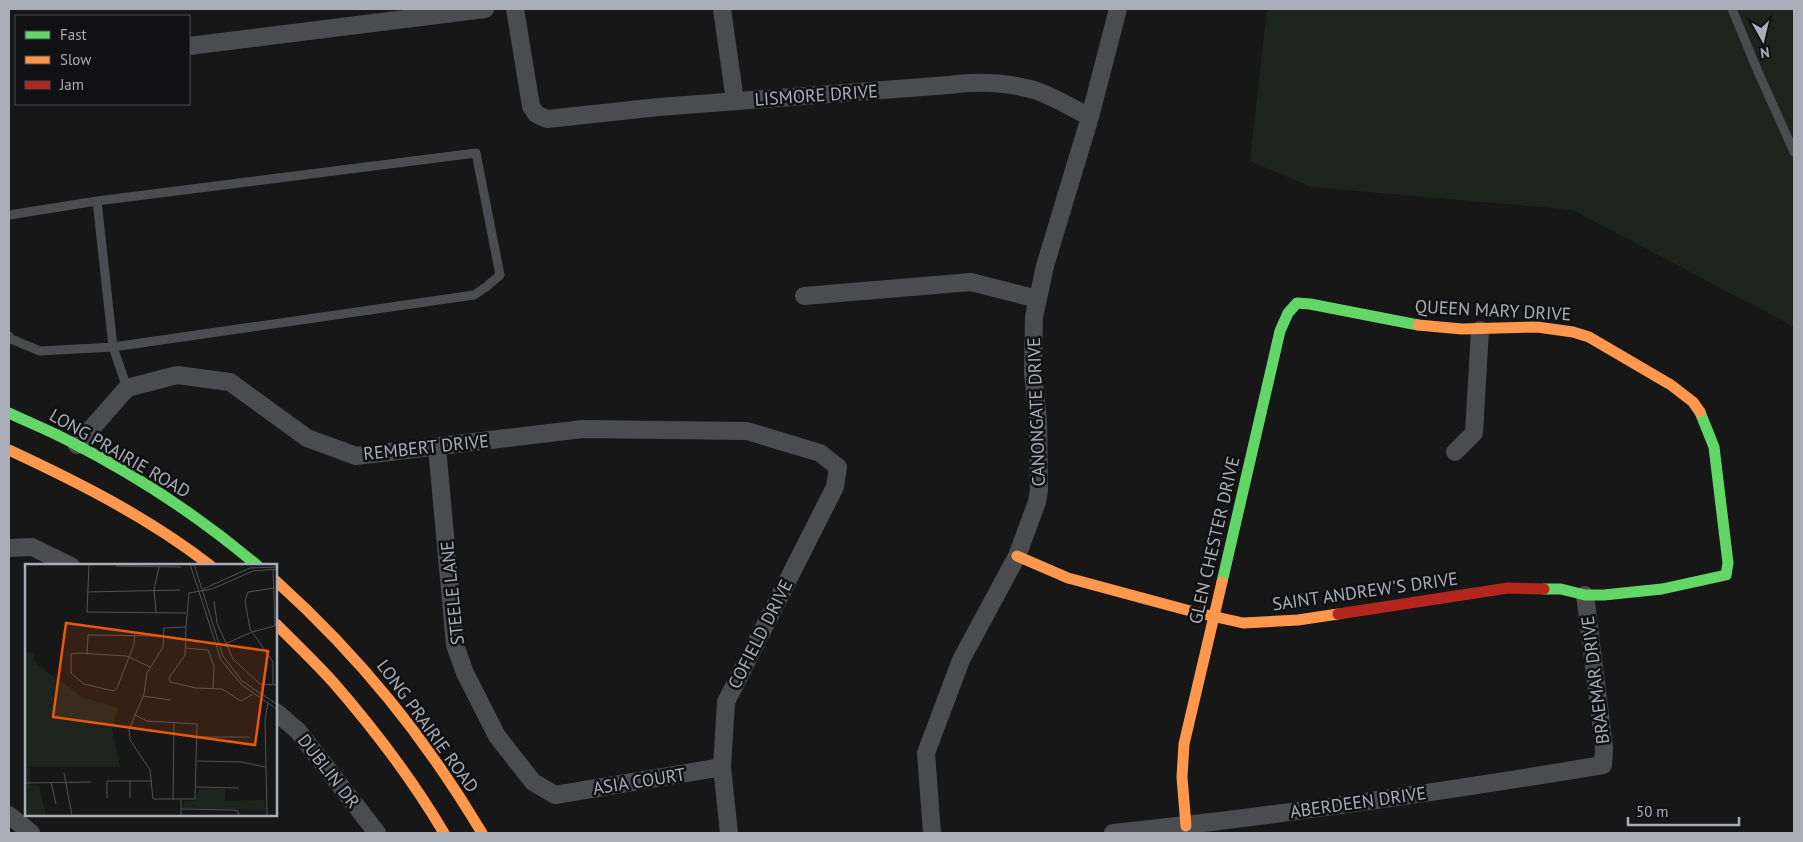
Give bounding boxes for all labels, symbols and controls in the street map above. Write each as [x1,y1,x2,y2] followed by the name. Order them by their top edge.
[15,15,190,105] legend
[1738,15,1788,65] north arrow
[60,25,87,44] text: Fast
[1759,43,1771,62] text: N
[60,50,91,69] text: Slow
[59,75,84,94] text: Jam
[754,79,878,111] street label: LISMORE DRIVE
[1414,294,1572,326] street label: QUEEN MARY DRIVE
[1022,337,1050,487] street label: CANONGATE DRIVE
[45,403,195,503] street label: LONG PRAIRIE ROAD
[362,429,490,465] street label: REMBERT DRIVE
[1184,454,1244,626] street label: GLEN CHESTER DRIVE
[435,540,469,646] street label: STEELE LANE
[25,564,278,817] inset map
[1271,567,1459,615] street label: SAINT ANDREW'S DRIVE
[723,575,797,693] street label: COFIELD DRIVE
[1576,615,1614,745] street label: BRAEMAR DRIVE
[372,655,484,797] street label: LONG PRAIRIE ROAD
[293,729,365,813] street label: DUBLIN DR
[591,762,687,800] street label: ASIA COURT
[1289,781,1427,823] street label: ABERDEEN DRIVE
[1628,794,1739,826] scale bar
[1636,802,1669,821] text: 50 m

